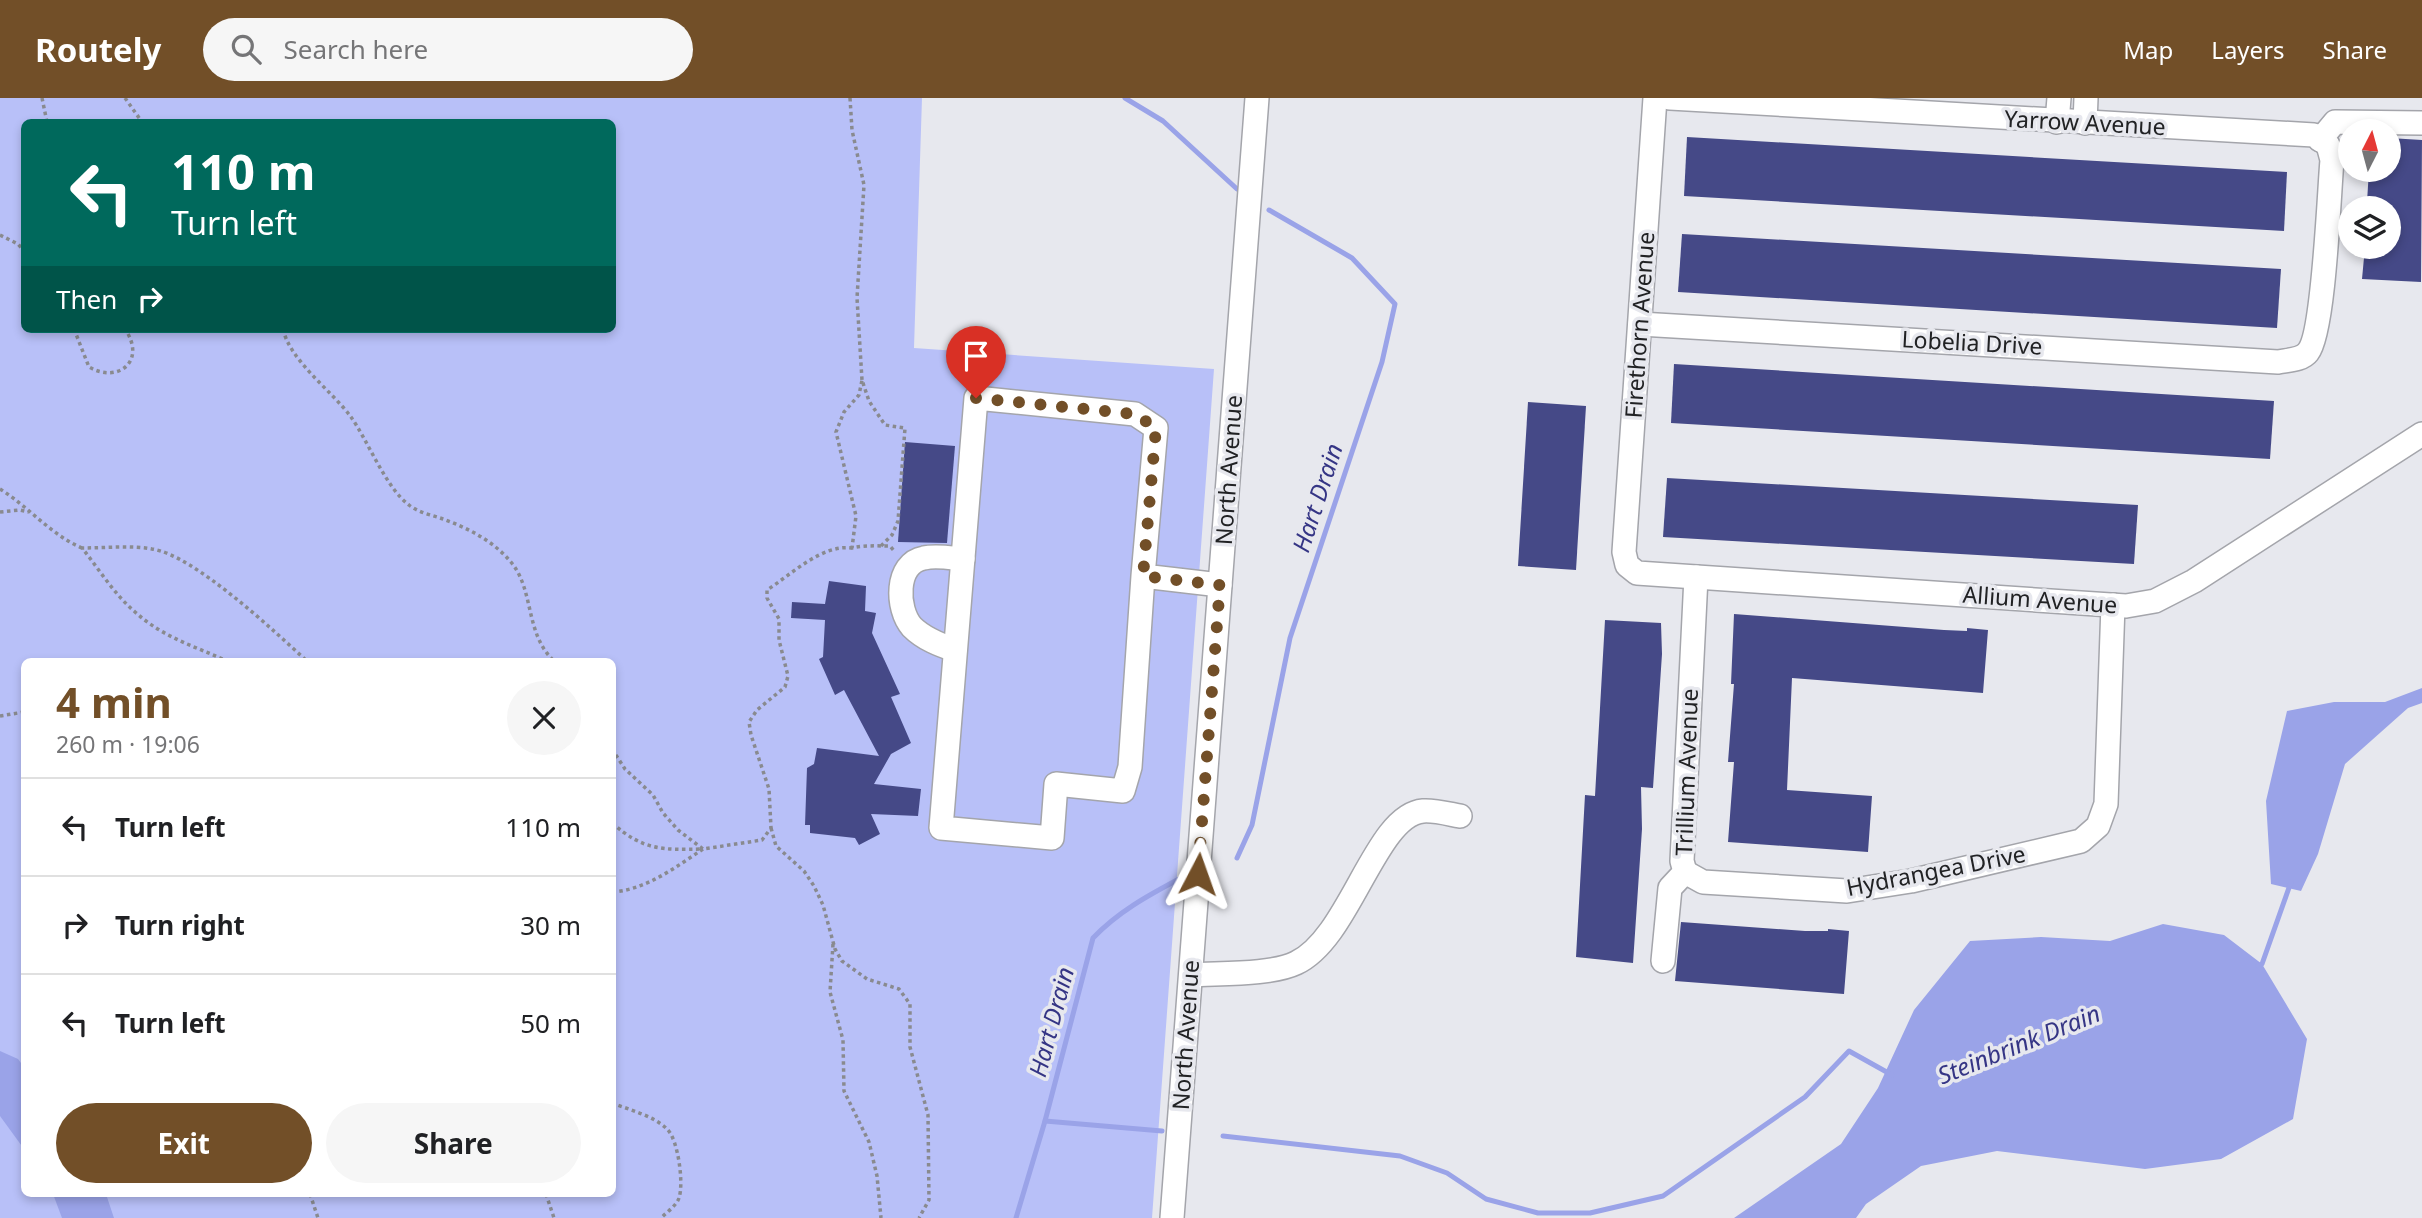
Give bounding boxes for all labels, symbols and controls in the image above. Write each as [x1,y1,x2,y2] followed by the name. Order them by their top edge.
[203,18,693,81] search box
[35,27,161,72] text: Routely
[227,30,265,68] icon: search
[283,31,428,67] text: Search here
[2123,33,2173,66] text: Map
[2211,33,2285,66] text: Layers
[2323,33,2387,66] text: Share
[2004,102,2167,142] street label: Yarrow Avenue
[2338,119,2401,182] north arrow
[2338,119,2401,259] map controls
[171,138,316,204] text: 110 m
[56,147,147,238] icon: left
[2338,196,2401,259] button: layers
[171,201,297,244] text: Turn left
[1617,231,1661,419] street label: Firethorn Avenue
[131,280,169,318] icon: right
[56,281,117,317] text: Then
[1901,322,2043,362] street label: Lobelia Drive
[946,326,1006,398] pin
[957,337,995,375] icon: arrive
[1207,394,1249,546] street label: North Avenue
[1283,439,1350,556] water label: Hart Drain
[1962,578,2118,620] street label: Allium Avenue
[56,673,172,730] text: 4 min
[507,681,581,755] button: close
[1667,688,1705,856] street label: Trillium Avenue
[56,728,200,760] text: 260 m · 19:06
[56,808,94,846] icon: left
[115,809,226,845] text: Turn left
[505,809,581,845] text: 110 m
[1161,837,1235,911] position arrow
[1843,837,2028,903] street label: Hydrangea Drive
[56,906,94,944] icon: right
[115,907,245,943] text: Turn right
[520,907,581,943] text: 30 m
[1164,959,1206,1111] street label: North Avenue
[1020,963,1081,1080] water label: Hart Drain
[1932,996,2105,1091] water label: Steinbrink Drain
[56,1004,94,1042] icon: left
[115,1005,226,1041] text: Turn left
[520,1005,581,1041] text: 50 m
[56,1103,312,1183] button: Exit
[326,1103,581,1183] button: Share

